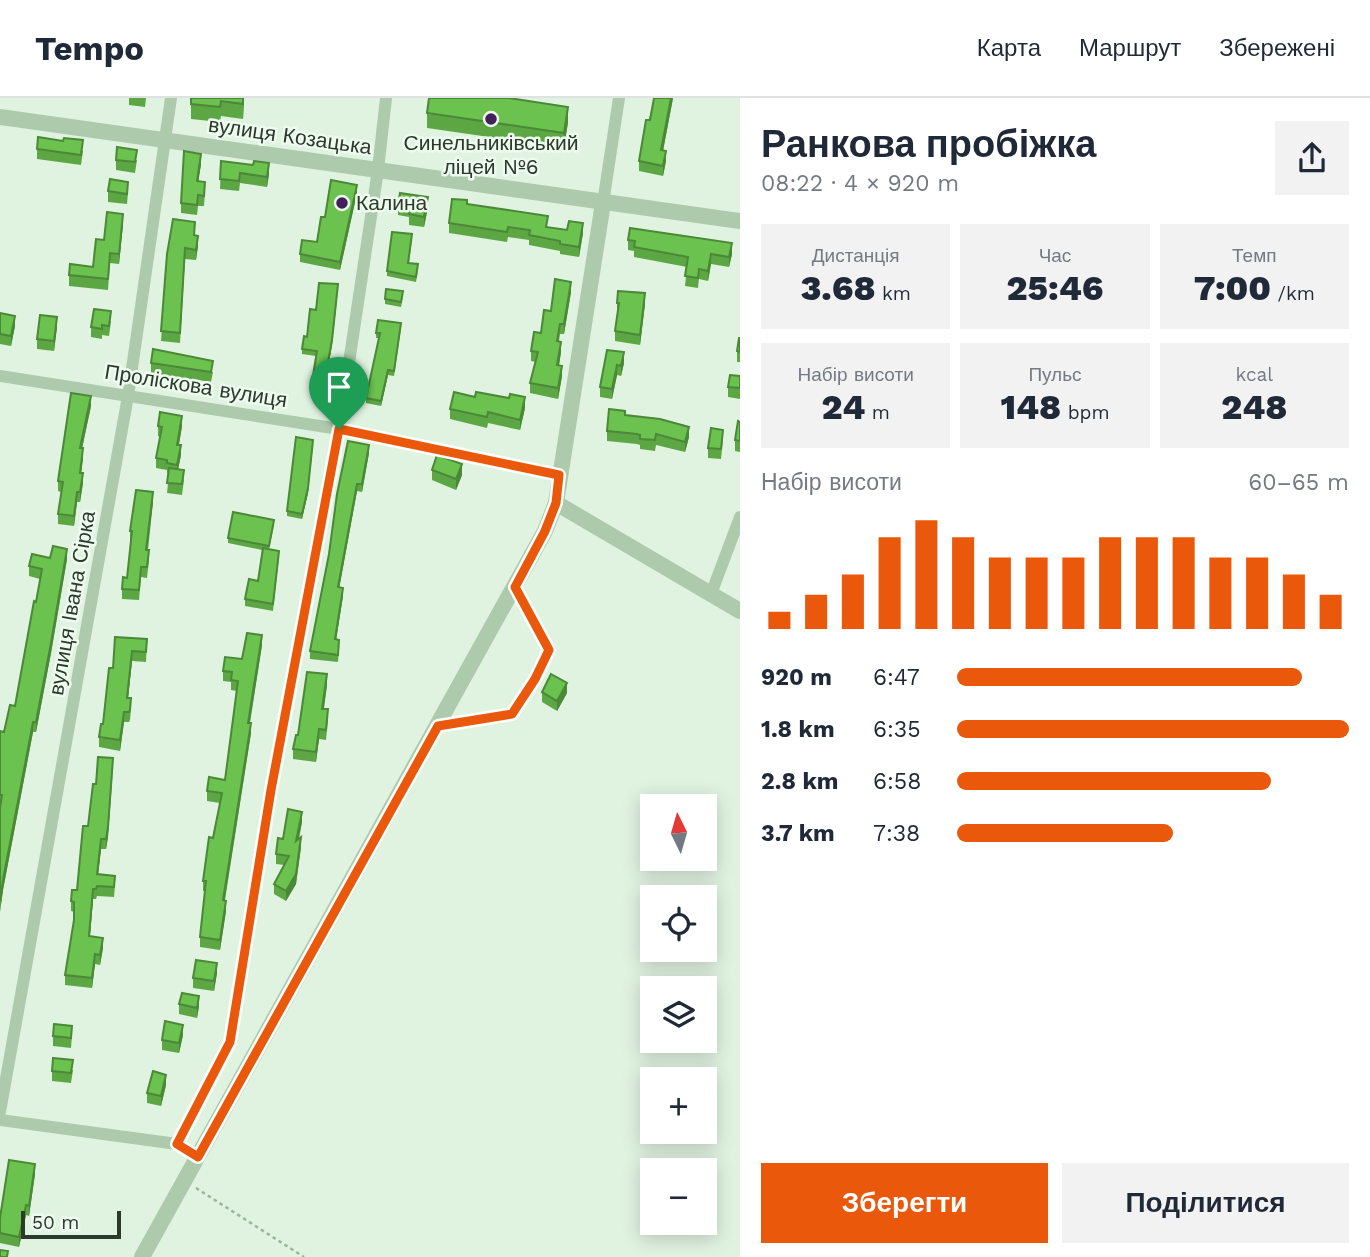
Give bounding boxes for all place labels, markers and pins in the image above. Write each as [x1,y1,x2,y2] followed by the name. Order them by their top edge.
[483,111,499,127] marker: Синельниківський ліцей №6
[404,130,578,179] place label: Синельниківський ліцей №6
[356,190,427,215] place label: Калина
[334,195,350,211] marker: Калина
[309,357,369,429] pin

